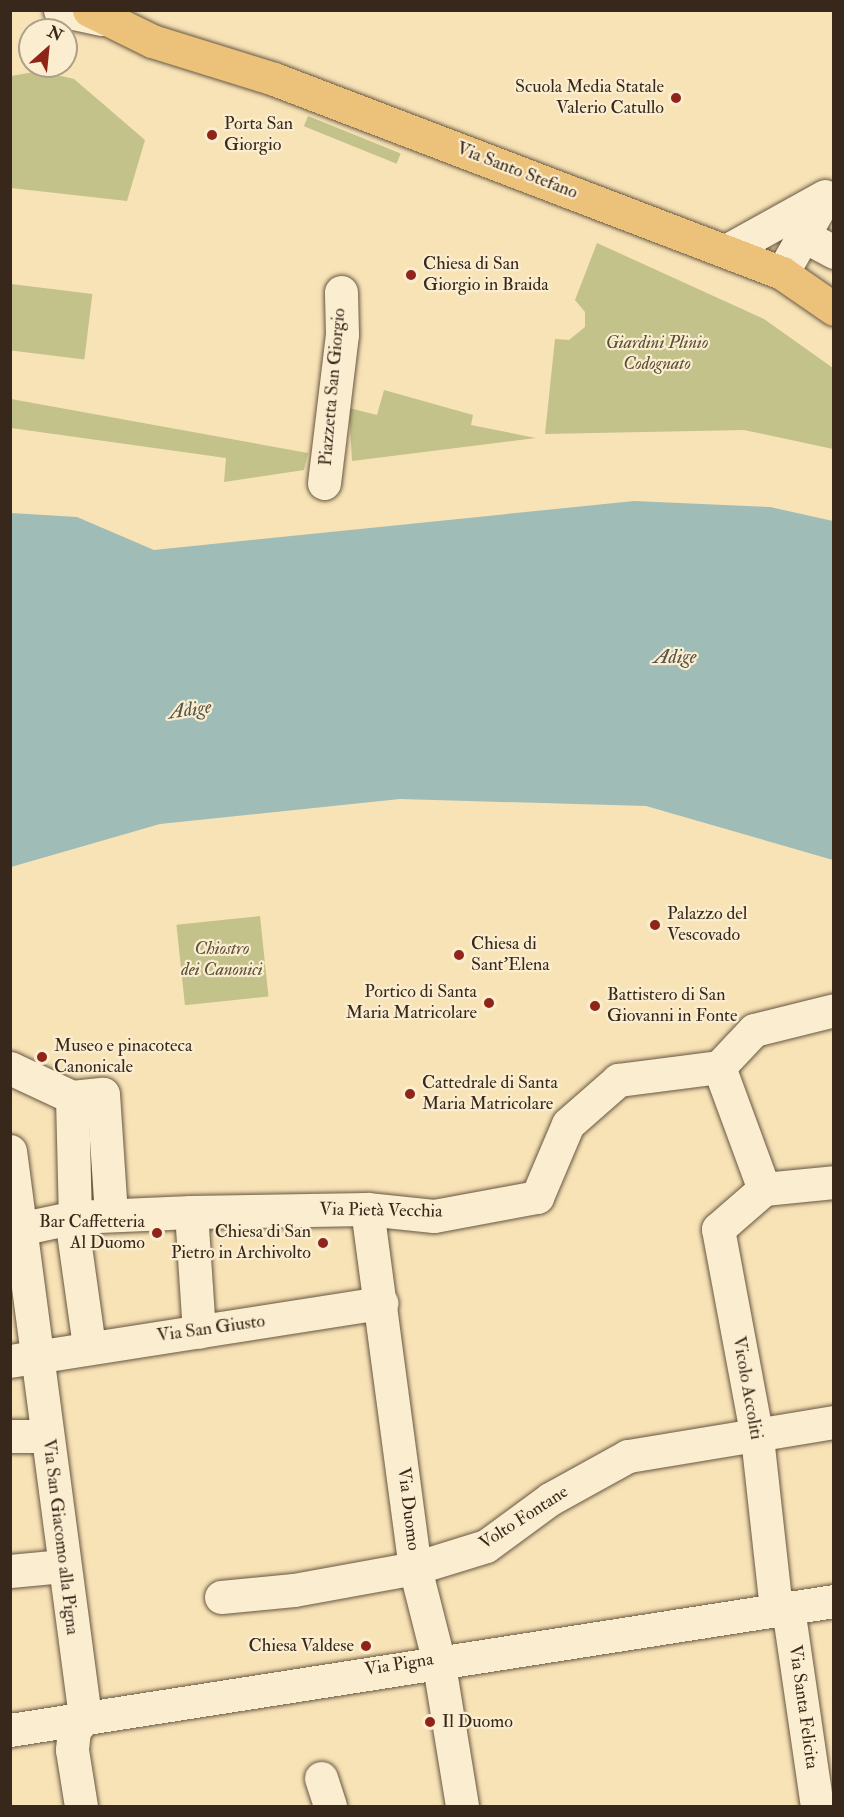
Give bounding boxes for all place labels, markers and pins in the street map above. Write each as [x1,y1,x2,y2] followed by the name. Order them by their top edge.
[515,77,664,119] place label: Scuola Media Statale Valerio Catullo
[669,91,683,105] marker: Scuola Media Statale Valerio Catullo
[224,114,293,156] place label: Porta San Giorgio
[205,128,219,142] marker: Porta San Giorgio
[423,254,549,296] place label: Chiesa di San Giorgio in Braida
[404,268,418,282] marker: Chiesa di San Giorgio in Braida
[667,904,747,946] place label: Palazzo del Vescovado
[648,918,662,932] marker: Palazzo del Vescovado
[471,934,550,976] place label: Chiesa di Sant'Elena
[452,948,466,962] marker: Chiesa di Sant'Elena
[346,982,477,1024] place label: Portico di Santa Maria Matricolare
[607,985,737,1028] place label: Battistero di San Giovanni in Fonte
[482,996,496,1010] marker: Portico di Santa Maria Matricolare
[588,999,602,1013] marker: Battistero di San Giovanni in Fonte
[54,1036,192,1078] place label: Museo e pinacoteca Canonicale
[35,1050,49,1064] marker: Museo e pinacoteca Canonicale
[422,1073,558,1116] place label: Cattedrale di Santa Maria Matricolare
[403,1087,417,1101] marker: Cattedrale di Santa Maria Matricolare
[39,1212,145,1254] place label: Bar Caffetteria Al Duomo
[171,1222,311,1264] place label: Chiesa di San Pietro in Archivolto
[150,1226,164,1240] marker: Bar Caffetteria Al Duomo
[316,1236,330,1250] marker: Chiesa di San Pietro in Archivolto
[249,1635,354,1657] place label: Chiesa Valdese
[359,1639,373,1653] marker: Chiesa Valdese
[442,1711,513,1733] place label: Il Duomo
[423,1715,437,1729] marker: Il Duomo

